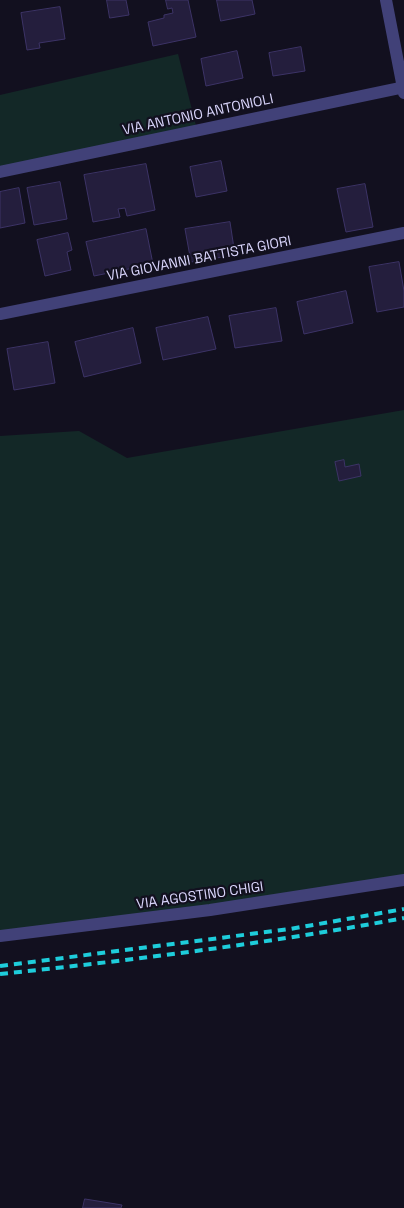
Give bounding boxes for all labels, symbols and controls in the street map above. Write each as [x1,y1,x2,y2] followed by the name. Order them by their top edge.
[121,91,275,139] street label: VIA ANTONIO ANTONIOLI
[105,233,293,285] street label: VIA GIOVANNI BATTISTA GIORI
[135,879,265,913] street label: VIA AGOSTINO CHIGI

